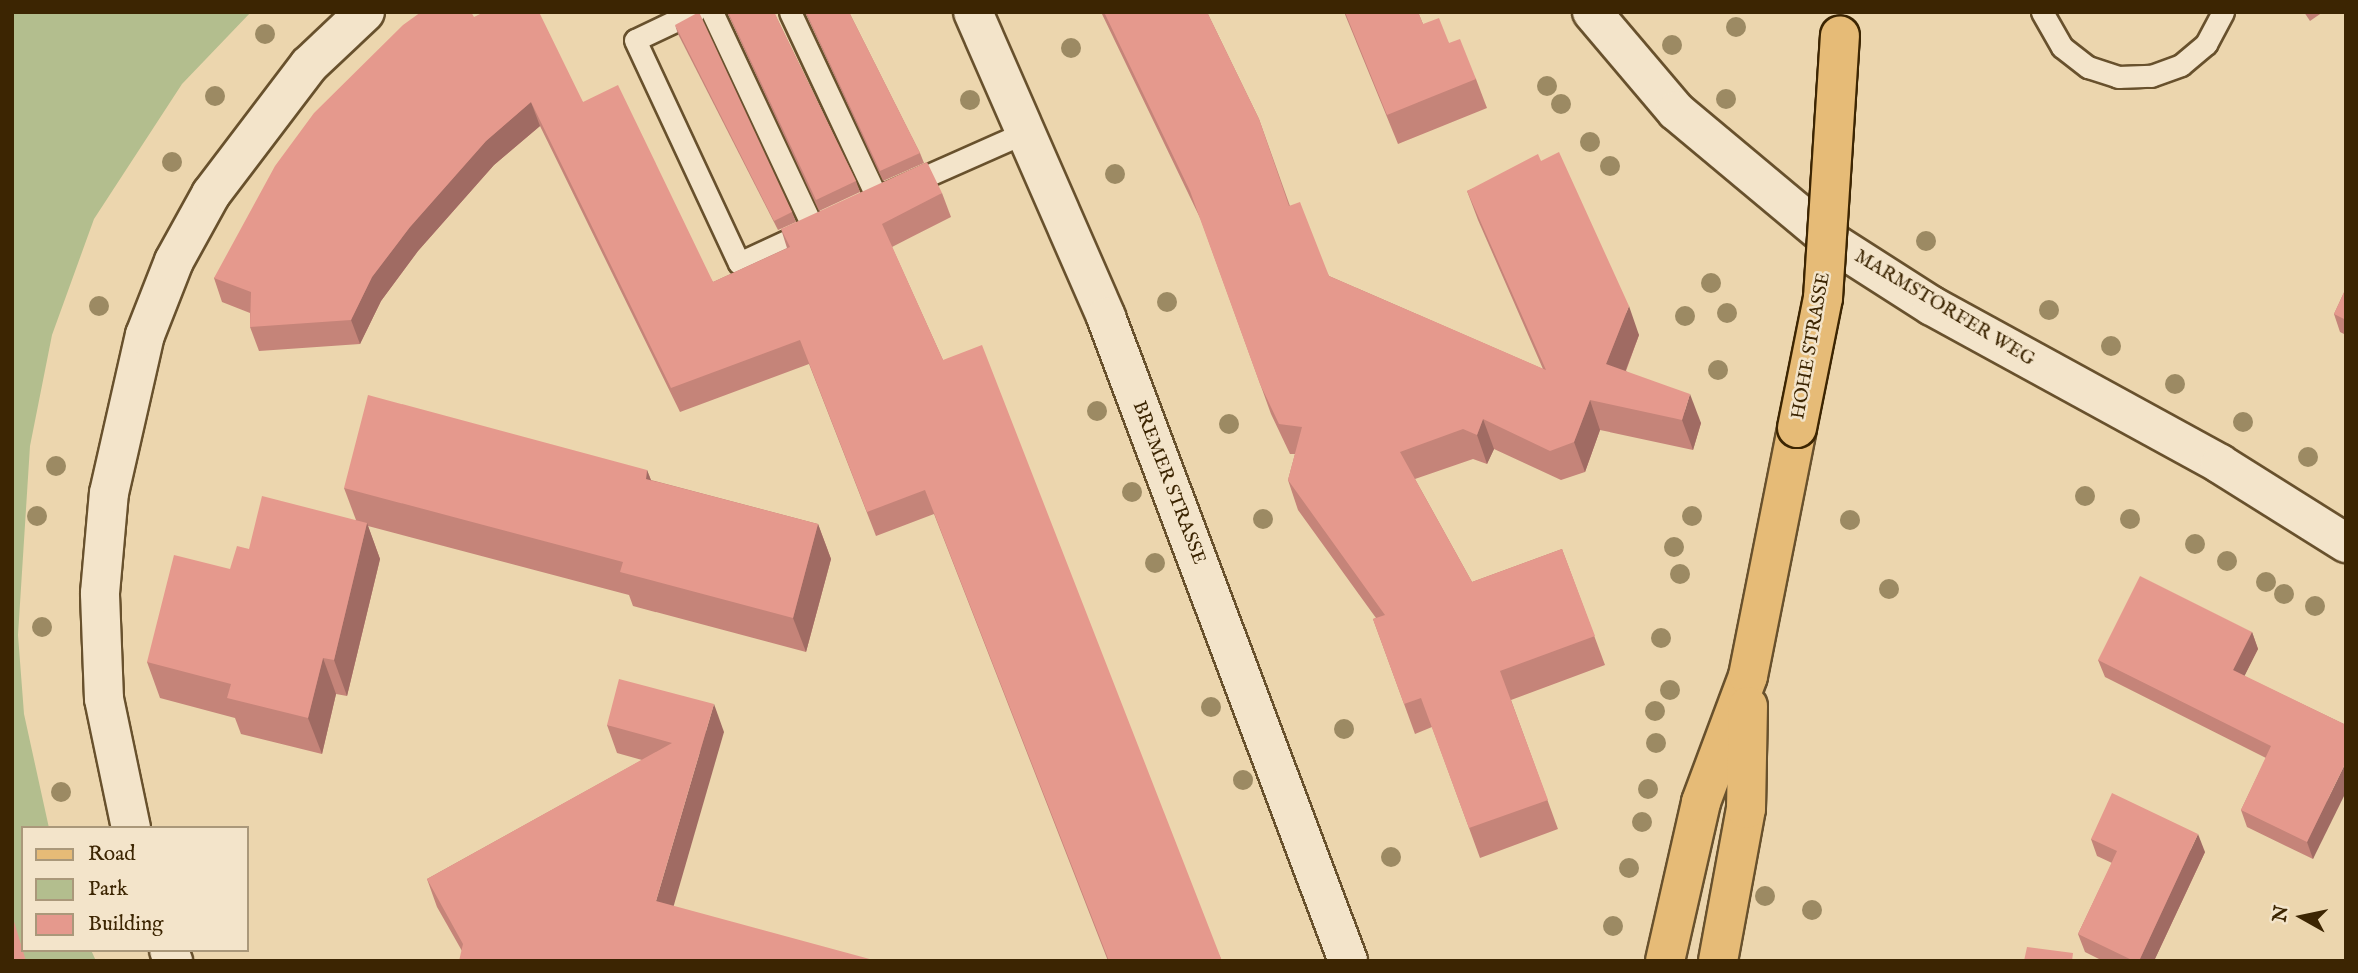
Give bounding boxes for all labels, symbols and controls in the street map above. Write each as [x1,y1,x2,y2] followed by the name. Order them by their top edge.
[1850,246,2038,372] street label: MARMSTORFER WEG
[1788,271,1836,421] street label: HOHE STRASSE
[1126,398,1210,568] street label: BREMER STRASSE
[21,826,248,952] legend
[88,841,135,868] text: Road
[88,876,128,903] text: Park
[2267,882,2337,952] north arrow
[2268,904,2294,924] text: N
[88,911,163,938] text: Building

